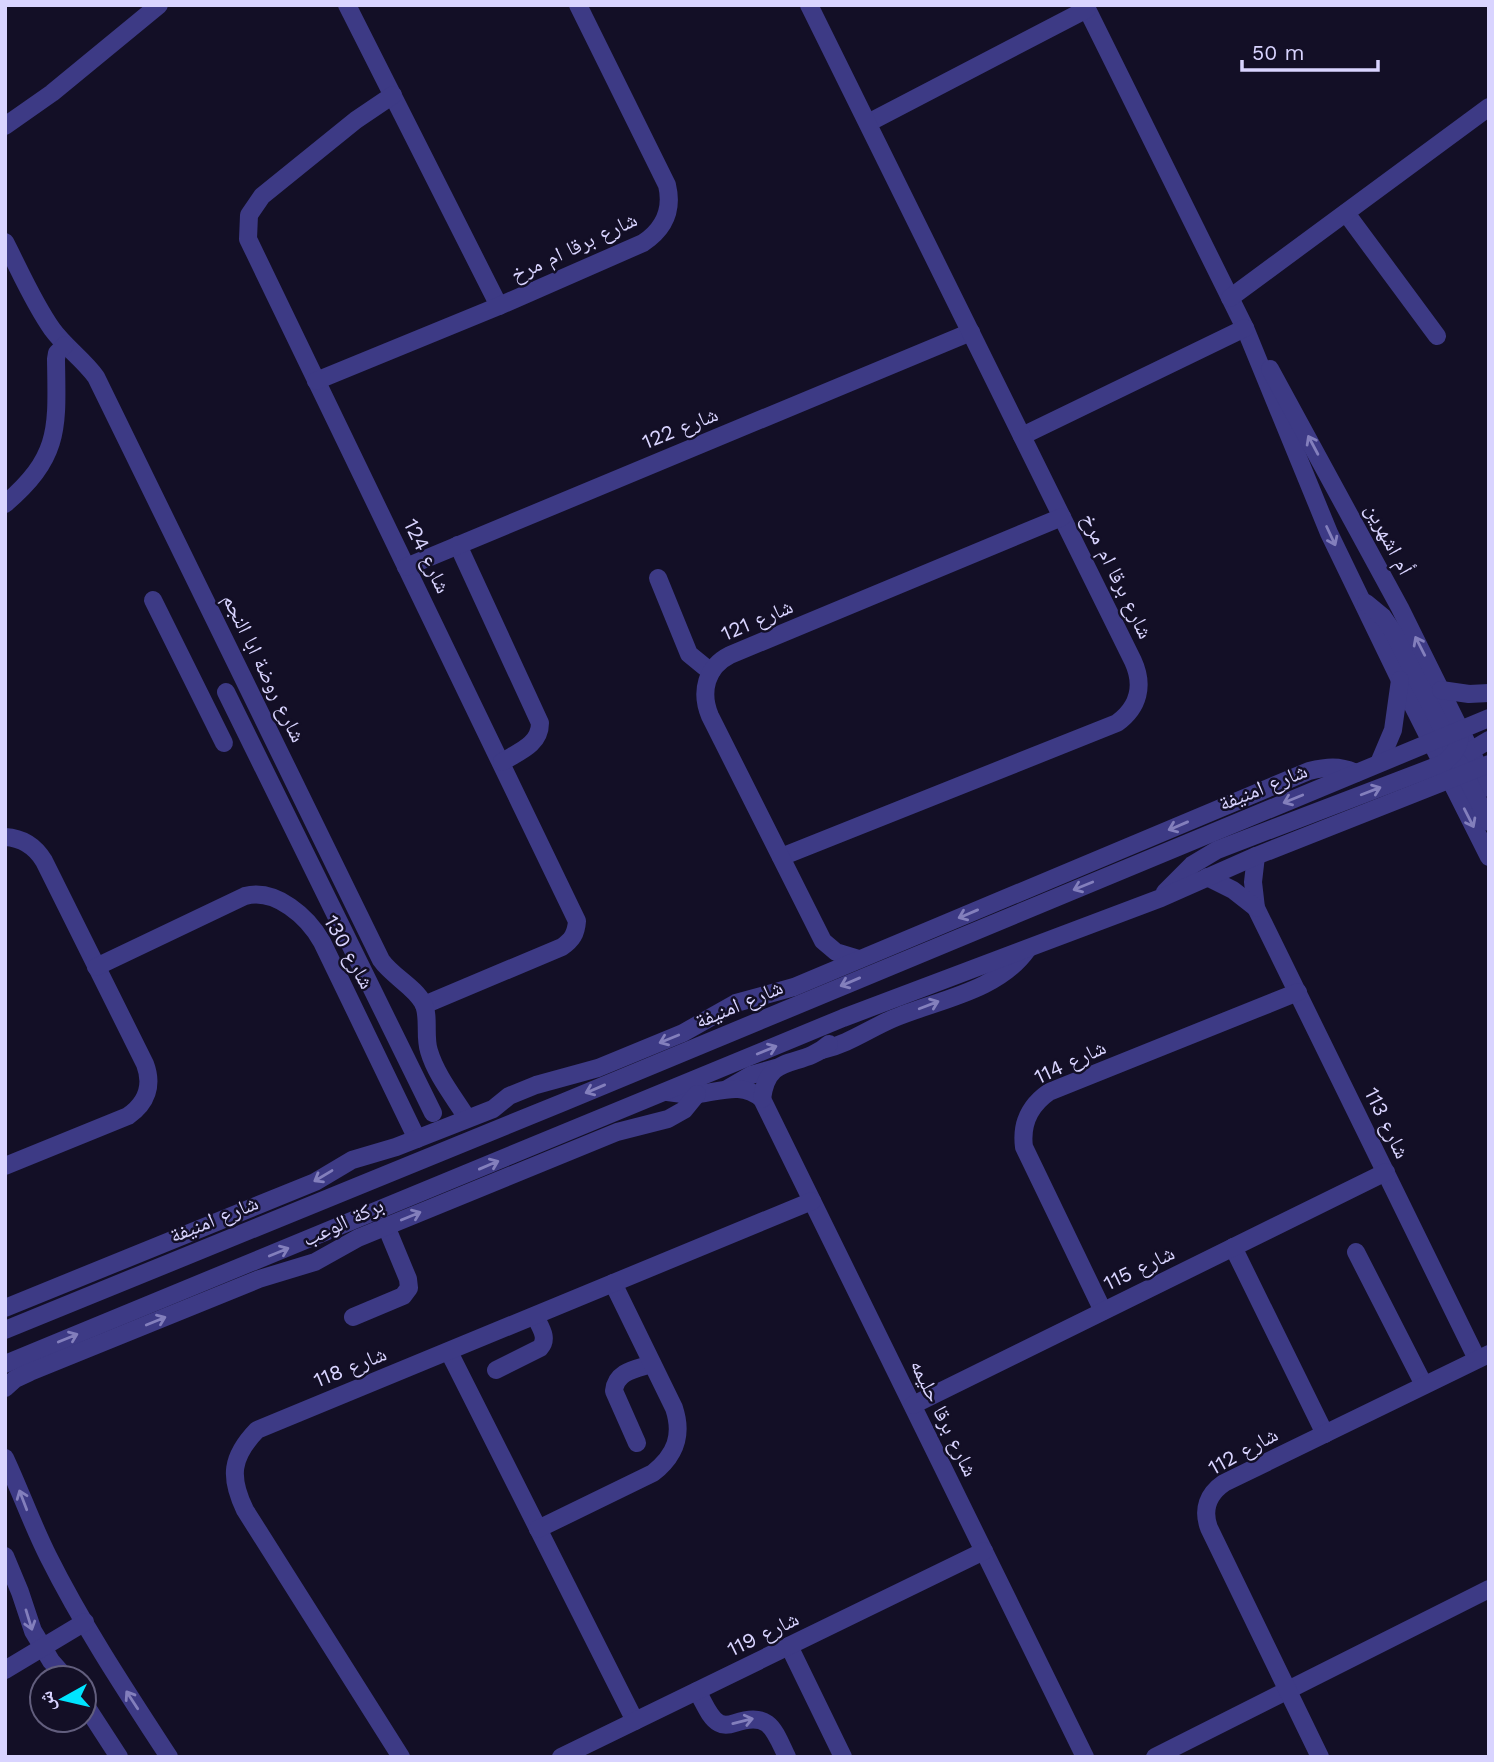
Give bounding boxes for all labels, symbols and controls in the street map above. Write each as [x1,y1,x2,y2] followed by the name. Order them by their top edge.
[1242,28,1378,72] scale bar
[1252,40,1304,65] text: 50 m
[507,206,642,289] street label: شارع برقا ام مرخ
[638,401,722,455] street label: شارع 122
[1306,435,1319,456] one-way arrow
[1359,499,1419,580] street label: أم اشهرين
[1075,509,1159,643] street label: شارع برقا ام مرخ
[398,514,456,598] street label: شارع 124
[1325,525,1338,547] one-way arrow
[216,589,311,747] street label: شارع روضة ابا النجم
[717,593,797,647] street label: شارع 121
[1412,636,1426,657] one-way arrow
[1215,758,1311,816] street label: شارع امنيفة
[1360,783,1382,796] one-way arrow
[1283,793,1304,806] one-way arrow
[1463,807,1477,828] one-way arrow
[1168,820,1189,833] one-way arrow
[1072,880,1094,893] one-way arrow
[958,908,979,921] one-way arrow
[318,910,380,994] street label: شارع 130
[691,974,787,1034] street label: شارع امنيفة
[840,976,861,989] one-way arrow
[918,998,940,1010] one-way arrow
[658,1033,680,1046] one-way arrow
[1030,1034,1110,1090] street label: شارع 114
[756,1042,777,1055] one-way arrow
[584,1083,606,1096] one-way arrow
[1359,1083,1415,1163] street label: شارع 113
[478,1158,499,1171] one-way arrow
[313,1169,333,1183] one-way arrow
[166,1190,262,1248] street label: شارع امنيفة
[298,1192,387,1251] street label: بركة الوعب
[400,1209,422,1222] one-way arrow
[1099,1240,1179,1296] street label: شارع 115
[268,1244,289,1257] one-way arrow
[145,1314,167,1327] one-way arrow
[57,1331,79,1344] one-way arrow
[310,1341,390,1393] street label: شارع 118
[905,1355,983,1481] street label: شارع برقا حليمه
[1204,1421,1282,1481] street label: شارع 112
[16,1490,29,1512] one-way arrow
[723,1606,803,1662] street label: شارع 119
[24,1608,36,1630] one-way arrow
[28,1664,98,1734] north arrow
[34,1690,59,1713] text: ش
[124,1691,139,1710] one-way arrow
[732,1714,754,1727] one-way arrow

